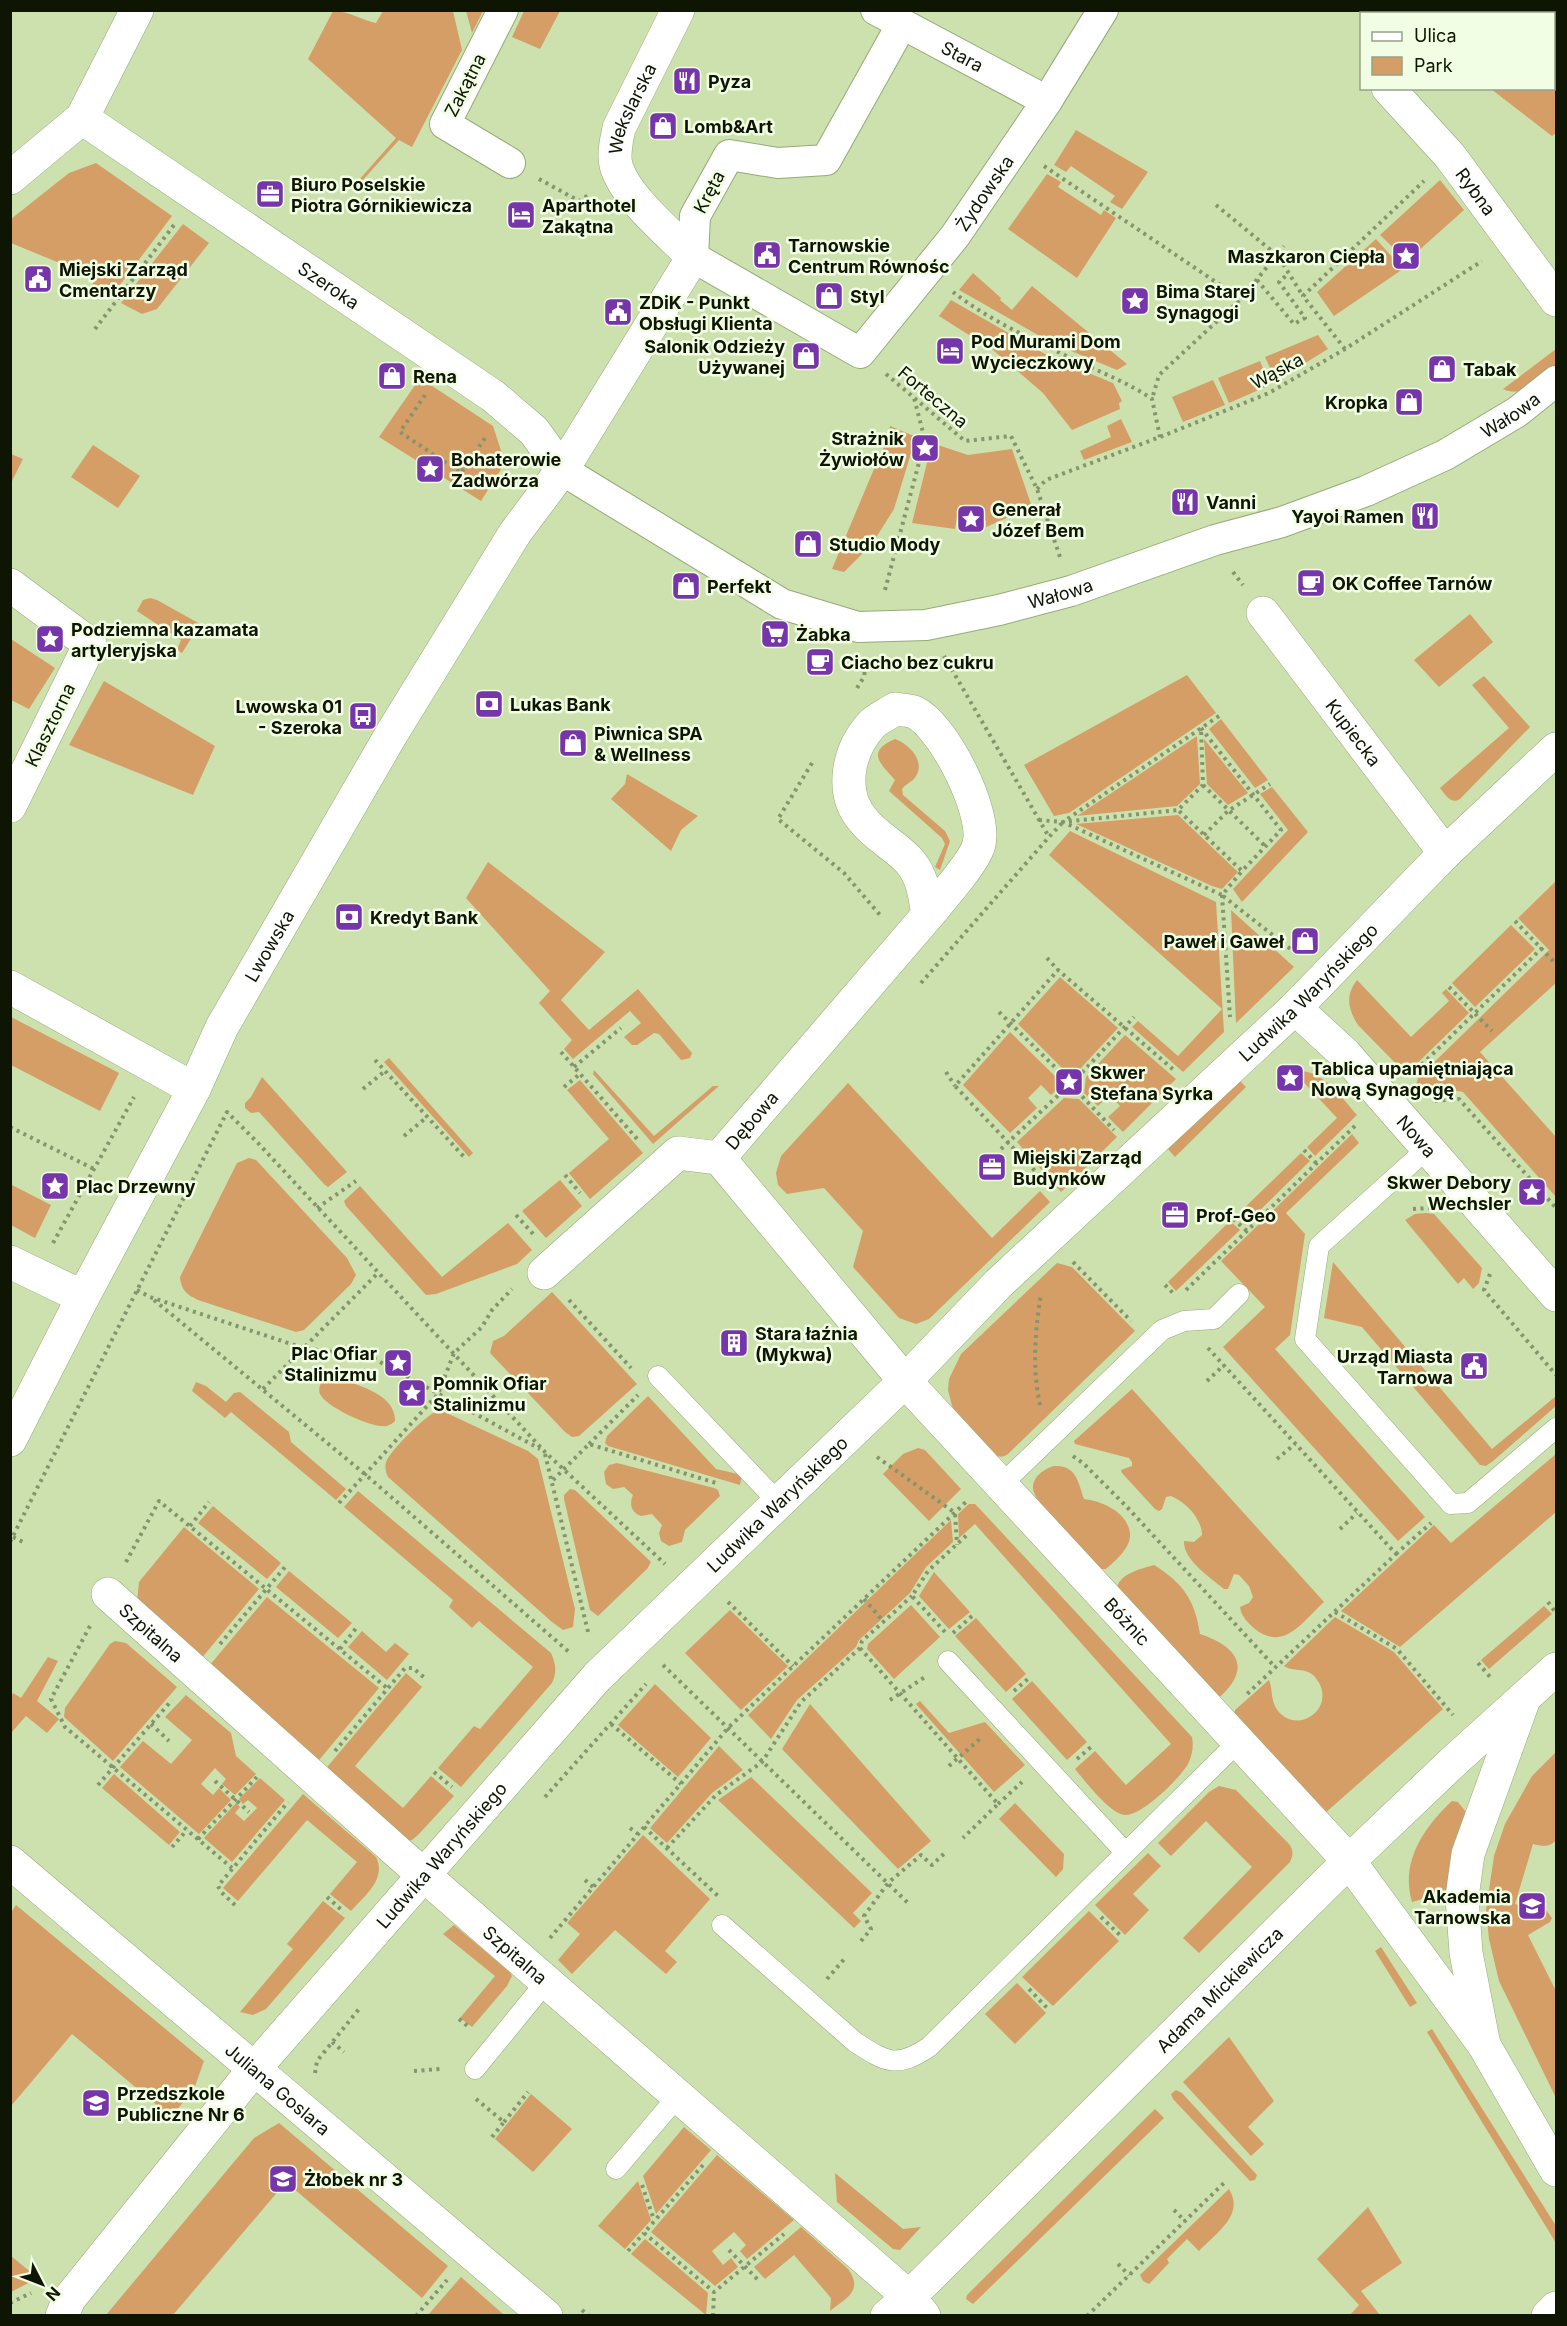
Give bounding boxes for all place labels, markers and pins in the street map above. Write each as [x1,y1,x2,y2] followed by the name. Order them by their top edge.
[671,65,703,97] restaurant icon: Pyza
[708,71,751,92] place label: Pyza
[647,110,679,142] shop icon: Lomb&Art
[684,116,773,137] place label: Lomb&Art
[291,174,472,216] place label: Biuro Poselskie Piotra Górnikiewicza
[254,178,286,210] office icon: Biuro Poselskie Piotra Górnikiewicza
[542,195,636,237] place label: Aparthotel Zakątna
[505,199,537,231] hotel icon: Aparthotel Zakątna
[788,235,950,277] place label: Tarnowskie Centrum Równośc
[751,239,783,271] public building icon: Tarnowskie Centrum Równośc
[1390,240,1422,272] place icon: Maszkaron Ciepła
[1228,246,1385,267] place label: Maszkaron Ciepła
[59,259,188,301] place label: Miejski Zarząd Cmentarzy
[22,263,54,295] public building icon: Miejski Zarząd Cmentarzy
[813,280,845,312] shop icon: Styl
[1156,281,1255,323] place label: Bima Starej Synagogi
[1119,285,1151,317] place icon: Bima Starej Synagogi
[850,286,885,307] place label: Styl
[639,292,773,334] place label: ZDiK - Punkt Obsługi Klienta
[602,296,634,328] public building icon: ZDiK - Punkt Obsługi Klienta
[971,331,1121,373] place label: Pod Murami Dom Wycieczkowy
[934,335,966,367] hotel icon: Pod Murami Dom Wycieczkowy
[644,336,785,378] place label: Salonik Odzieży Używanej
[790,340,822,372] shop icon: Salonik Odzieży Używanej
[1426,353,1458,385] shop icon: Tabak
[1463,359,1517,380] place label: Tabak
[376,360,408,392] shop icon: Rena
[413,366,457,387] place label: Rena
[1393,386,1425,418] shop icon: Kropka
[1325,392,1388,413] place label: Kropka
[819,428,905,470] place label: Strażnik Żywiołów
[909,432,941,464] place icon: Strażnik Żywiołów
[451,449,562,491] place label: Bohaterowie Zadwórza
[414,453,446,485] place icon: Bohaterowie Zadwórza
[1169,486,1201,518] restaurant icon: Vanni
[1206,492,1256,513] place label: Vanni
[992,499,1084,541] place label: Generał Józef Bem
[1409,500,1441,532] restaurant icon: Yayoi Ramen
[955,503,987,535] place icon: Generał Józef Bem
[1291,506,1404,527] place label: Yayoi Ramen
[792,528,824,560] shop icon: Studio Mody
[829,534,940,555] place label: Studio Mody
[1295,567,1327,599] cafe icon: OK Coffee Tarnów
[670,570,702,602] shop icon: Perfekt
[1332,573,1493,594] place label: OK Coffee Tarnów
[707,576,772,597] place label: Perfekt
[759,618,791,650] supermarket icon: Żabka
[71,619,259,661] place label: Podziemna kazamata artyleryjska
[34,623,66,655] place icon: Podziemna kazamata artyleryjska
[796,624,851,645] place label: Żabka
[804,646,836,678] cafe icon: Ciacho bez cukru
[841,652,994,673] place label: Ciacho bez cukru
[473,688,505,720] bank icon: Lukas Bank
[510,694,611,715] place label: Lukas Bank
[236,696,342,738] place label: Lwowska 01 - Szeroka
[347,700,379,732] bus stop icon: Lwowska 01 - Szeroka
[594,723,703,765] place label: Piwnica SPA & Wellness
[557,727,589,759] shop icon: Piwnica SPA & Wellness
[333,901,365,933] bank icon: Kredyt Bank
[370,907,479,928] place label: Kredyt Bank
[1289,925,1321,957] shop icon: Paweł i Gaweł
[1163,931,1285,952] place label: Paweł i Gaweł
[1311,1058,1514,1100] place label: Tablica upamiętniająca Nową Synagogę
[1090,1062,1213,1104] place label: Skwer Stefana Syrka
[1274,1062,1306,1094] place icon: Tablica upamiętniająca Nową Synagogę
[1053,1066,1085,1098] place icon: Skwer Stefana Syrka
[1013,1147,1142,1189] place label: Miejski Zarząd Budynków
[976,1151,1008,1183] office icon: Miejski Zarząd Budynków
[39,1170,71,1202] place icon: Plac Drzewny
[1387,1172,1511,1214] place label: Skwer Debory Wechsler
[76,1176,196,1197] place label: Plac Drzewny
[1516,1176,1548,1208] place icon: Skwer Debory Wechsler
[1159,1199,1191,1231] office icon: Prof-Geo
[1196,1205,1276,1226] place label: Prof-Geo
[755,1323,858,1365] place label: Stara łaźnia (Mykwa)
[718,1327,750,1359] building icon: Stara łaźnia (Mykwa)
[284,1343,377,1385] place label: Plac Ofiar Stalinizmu
[1337,1346,1453,1388] place label: Urząd Miasta Tarnowa
[382,1347,414,1379] place icon: Plac Ofiar Stalinizmu
[1458,1350,1490,1382] public building icon: Urząd Miasta Tarnowa
[433,1373,547,1415] place label: Pomnik Ofiar Stalinizmu
[396,1377,428,1409] place icon: Pomnik Ofiar Stalinizmu
[1414,1886,1511,1928] place label: Akademia Tarnowska
[1516,1890,1548,1922] school or university icon: Akademia Tarnowska
[117,2083,245,2125] place label: Przedszkole Publiczne Nr 6
[80,2087,112,2119] school or university icon: Przedszkole Publiczne Nr 6
[267,2163,299,2195] school or university icon: Żłobek nr 3
[304,2169,403,2190] place label: Żłobek nr 3

